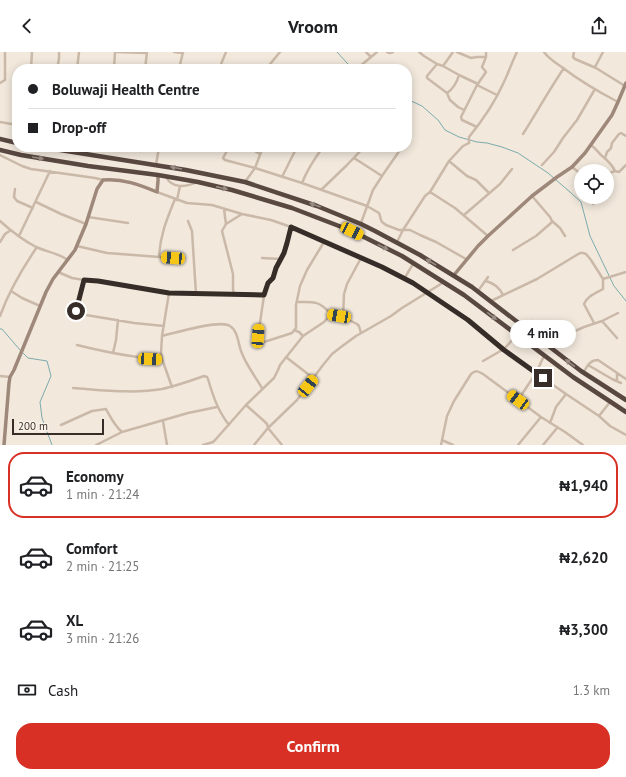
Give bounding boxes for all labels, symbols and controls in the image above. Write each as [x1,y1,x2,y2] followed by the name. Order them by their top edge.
[16,15,38,37] icon: back
[288,15,338,38] text: Vroom
[588,15,610,37] icon: share
[52,80,200,99] text: Boluwaji Health Centre
[52,118,106,137] text: Drop-off
[32,155,44,161] one-way arrow
[574,164,614,204] map controls
[574,164,614,204] button: locate
[170,165,182,171] one-way arrow
[216,185,228,191] one-way arrow
[308,202,320,208] one-way arrow
[339,220,365,242] car
[377,244,389,250] one-way arrow
[161,251,185,265] car
[425,258,437,265] one-way arrow
[67,302,85,320] route start
[326,308,352,324] car
[487,312,498,320] one-way arrow
[510,320,576,348] callout: 4 min
[251,324,265,348] car
[527,325,559,342] text: 4 min
[138,352,162,366] car
[565,359,576,367] one-way arrow
[534,369,552,387] route end
[296,373,320,399] car
[505,388,531,412] car
[12,417,104,436] scale bar
[18,419,48,433] text: 200 m
[18,467,54,503] icon: car
[66,467,124,486] text: Economy
[559,476,608,495] text: ₦1,940
[66,486,139,503] text: 1 min · 21:24
[18,539,54,575] icon: car
[66,539,118,558] text: Comfort
[559,548,608,567] text: ₦2,620
[66,558,139,575] text: 2 min · 21:25
[18,611,54,647] icon: car
[66,611,83,630] text: XL
[559,620,608,639] text: ₦3,300
[66,630,139,647] text: 3 min · 21:26
[16,679,38,701] icon: cash
[48,681,78,700] text: Cash
[573,682,610,699] text: 1.3 km
[16,723,610,769] button: Confirm

